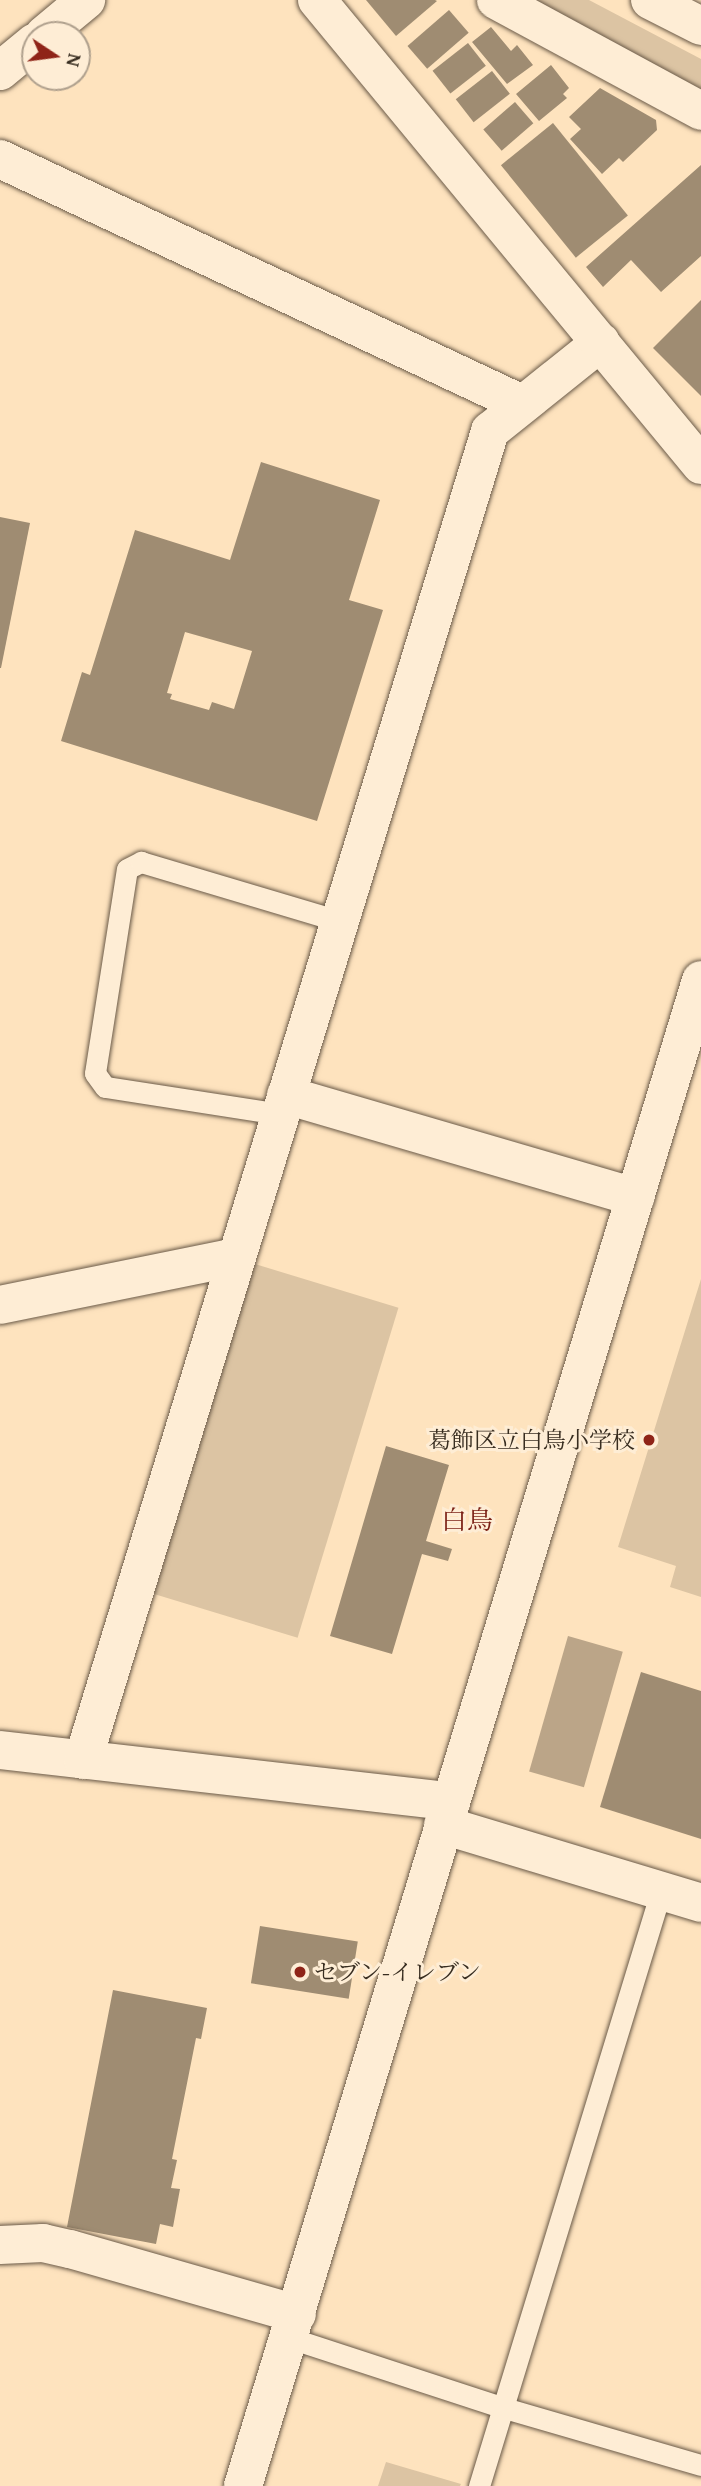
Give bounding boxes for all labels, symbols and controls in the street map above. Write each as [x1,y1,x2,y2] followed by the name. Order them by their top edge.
[21,21,91,91] north arrow
[59,51,90,70] text: N
[428,1426,635,1454] place label: 葛飾区立白鳥小学校
[641,1432,657,1448] marker: 葛飾区立白鳥小学校
[441,1504,493,1536] district label: 白鳥
[314,1958,483,1986] place label: セブン-イレブン
[292,1964,308,1980] marker: セブン-イレブン

